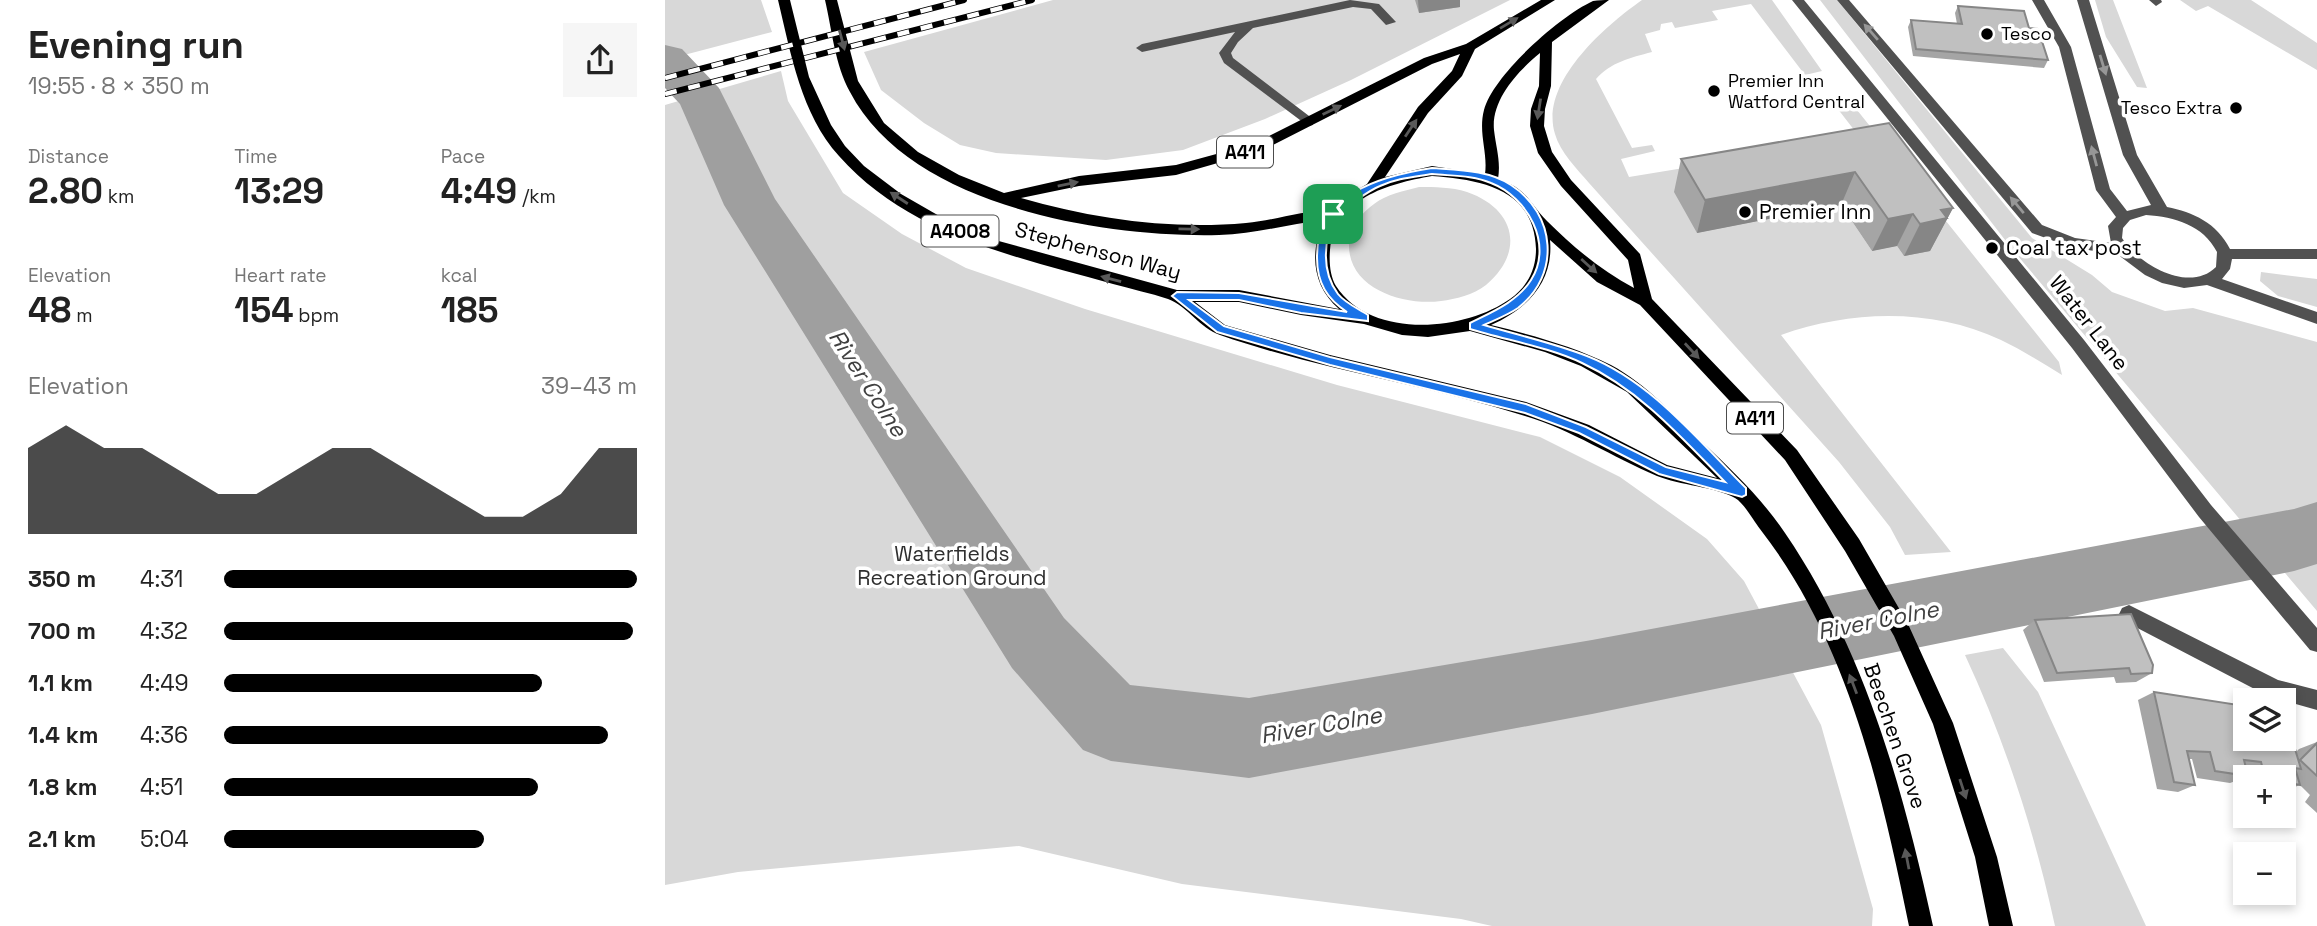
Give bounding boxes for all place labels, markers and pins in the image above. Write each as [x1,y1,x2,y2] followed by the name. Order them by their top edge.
[2001,22,2052,45] place label: Tesco
[1979,26,1995,42] marker: Tesco
[1728,69,1865,113] place label: Premier Inn Watford Central
[1706,83,1722,99] marker: Premier Inn Watford Central
[2121,96,2222,119] place label: Tesco Extra
[2228,100,2244,116] marker: Tesco Extra
[1303,184,1363,244] pin
[1759,198,1871,225] place label: Premier Inn
[1737,204,1753,220] marker: Premier Inn
[2006,234,2142,261] place label: Coal tax post
[1984,240,2000,256] marker: Coal tax post

